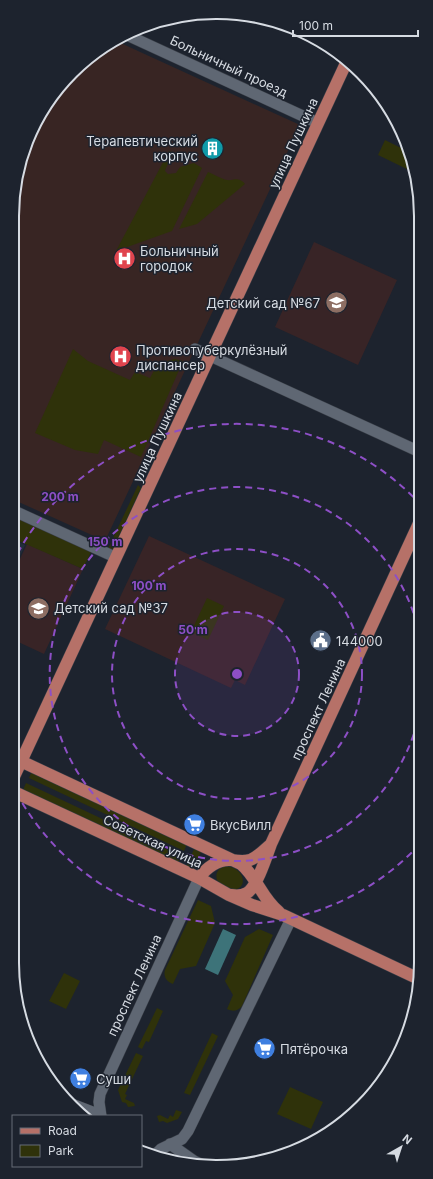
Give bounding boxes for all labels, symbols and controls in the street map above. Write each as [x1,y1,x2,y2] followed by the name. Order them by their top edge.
[293,12,418,38] scale bar
[299,18,333,33] text: 100 m
[168,32,290,100] street label: Больничный проезд
[265,95,321,191] street label: улица Пушкина
[86,133,198,164] place label: Терапевтический корпус
[200,135,226,161] building icon: Терапевтический корпус
[140,243,219,274] place label: Больничный городок
[112,245,138,271] hospital icon: Больничный городок
[323,290,349,316] school or university icon: Детский сад №67
[206,295,320,311] place label: Детский сад №67
[136,342,288,373] place label: Противотуберкулёзный диспансер
[108,344,134,370] hospital icon: Противотуберкулёзный диспансер
[129,389,185,485] street label: улица Пушкина
[41,489,79,504] text: 200 m
[88,534,122,549] text: 150 m
[131,578,167,593] text: 100 m
[26,595,52,621] school or university icon: Детский сад №37
[54,600,168,616] place label: Детский сад №37
[178,622,208,637] text: 50 m
[308,628,334,654] public building icon: 144000
[336,633,383,649] place label: 144000
[287,656,349,762] street label: проспект Ленина
[230,667,244,681] centre of rings
[101,811,205,871] street label: Советская улица
[182,812,208,838] supermarket icon: ВкусВилл
[210,817,271,833] place label: ВкусВилл
[103,932,165,1038] street label: проспект Ленина
[251,1036,277,1062] supermarket icon: Пятёрочка
[280,1041,348,1057] place label: Пятёрочка
[68,1066,94,1092] supermarket icon: Суши
[96,1071,131,1087] place label: Суши
[12,1115,142,1167] legend
[48,1123,77,1138] text: Road
[381,1127,421,1167] north arrow
[400,1131,415,1147] text: N
[48,1143,74,1158] text: Park

